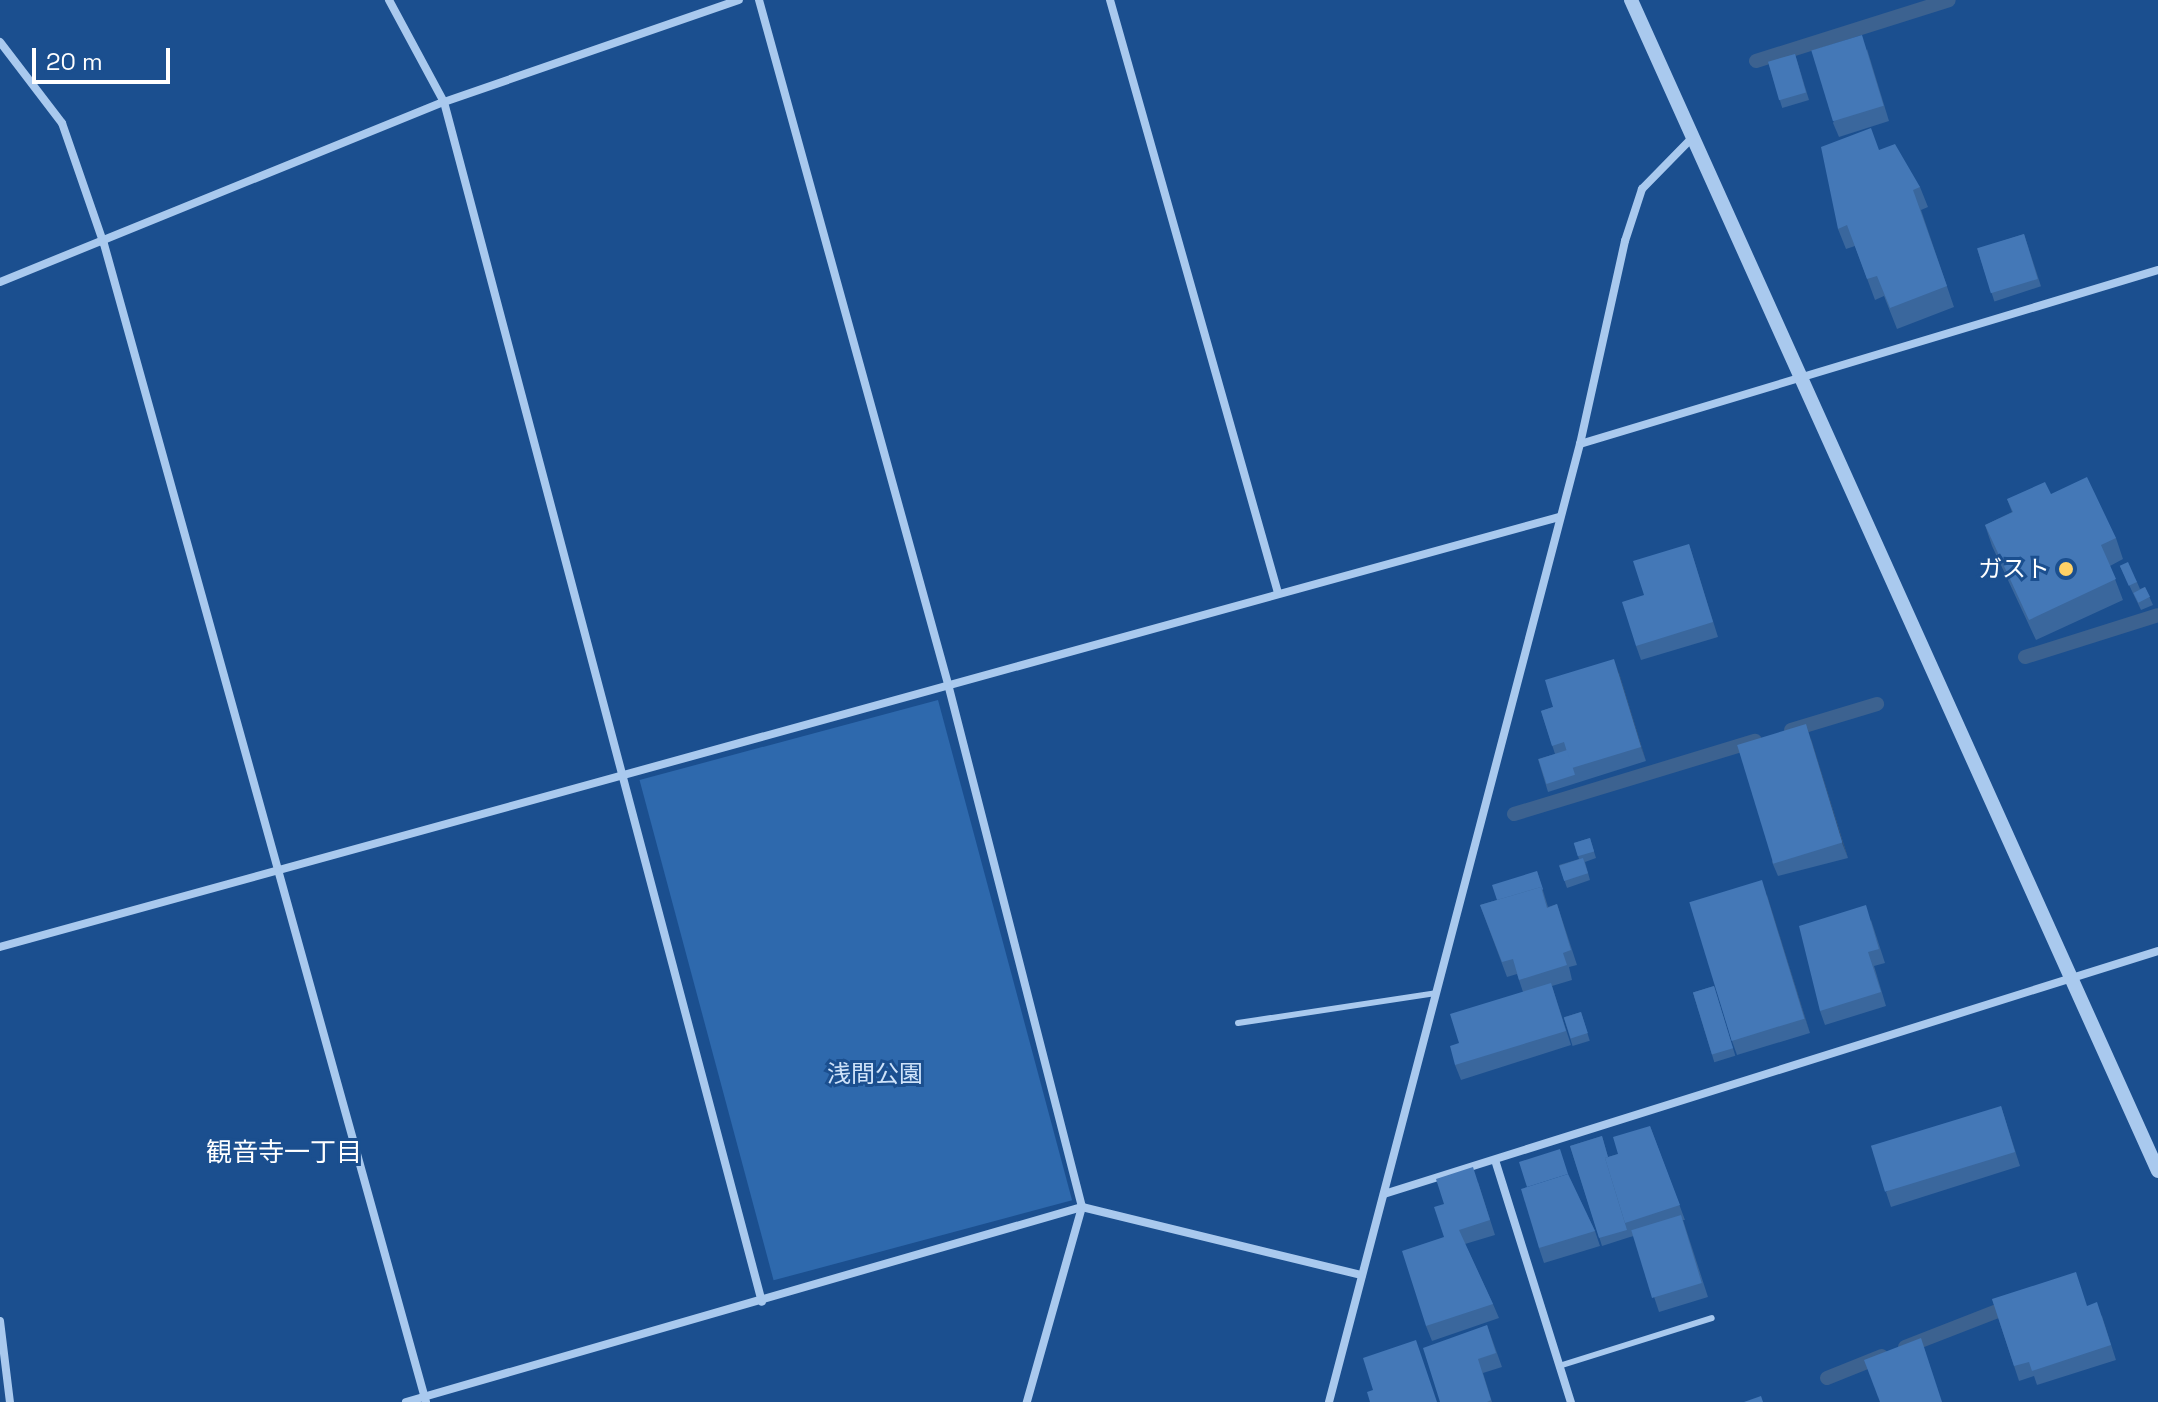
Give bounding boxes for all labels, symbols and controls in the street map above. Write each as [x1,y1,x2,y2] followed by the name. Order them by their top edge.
[36,32,174,82] scale bar
[46,46,103,77] text: 20 m
[1978,555,2050,583] place label: ガスト
[2057,560,2075,578] marker: ガスト
[827,1060,923,1088] park label: 浅間公園
[206,1137,362,1169] district label: 観音寺一丁目

